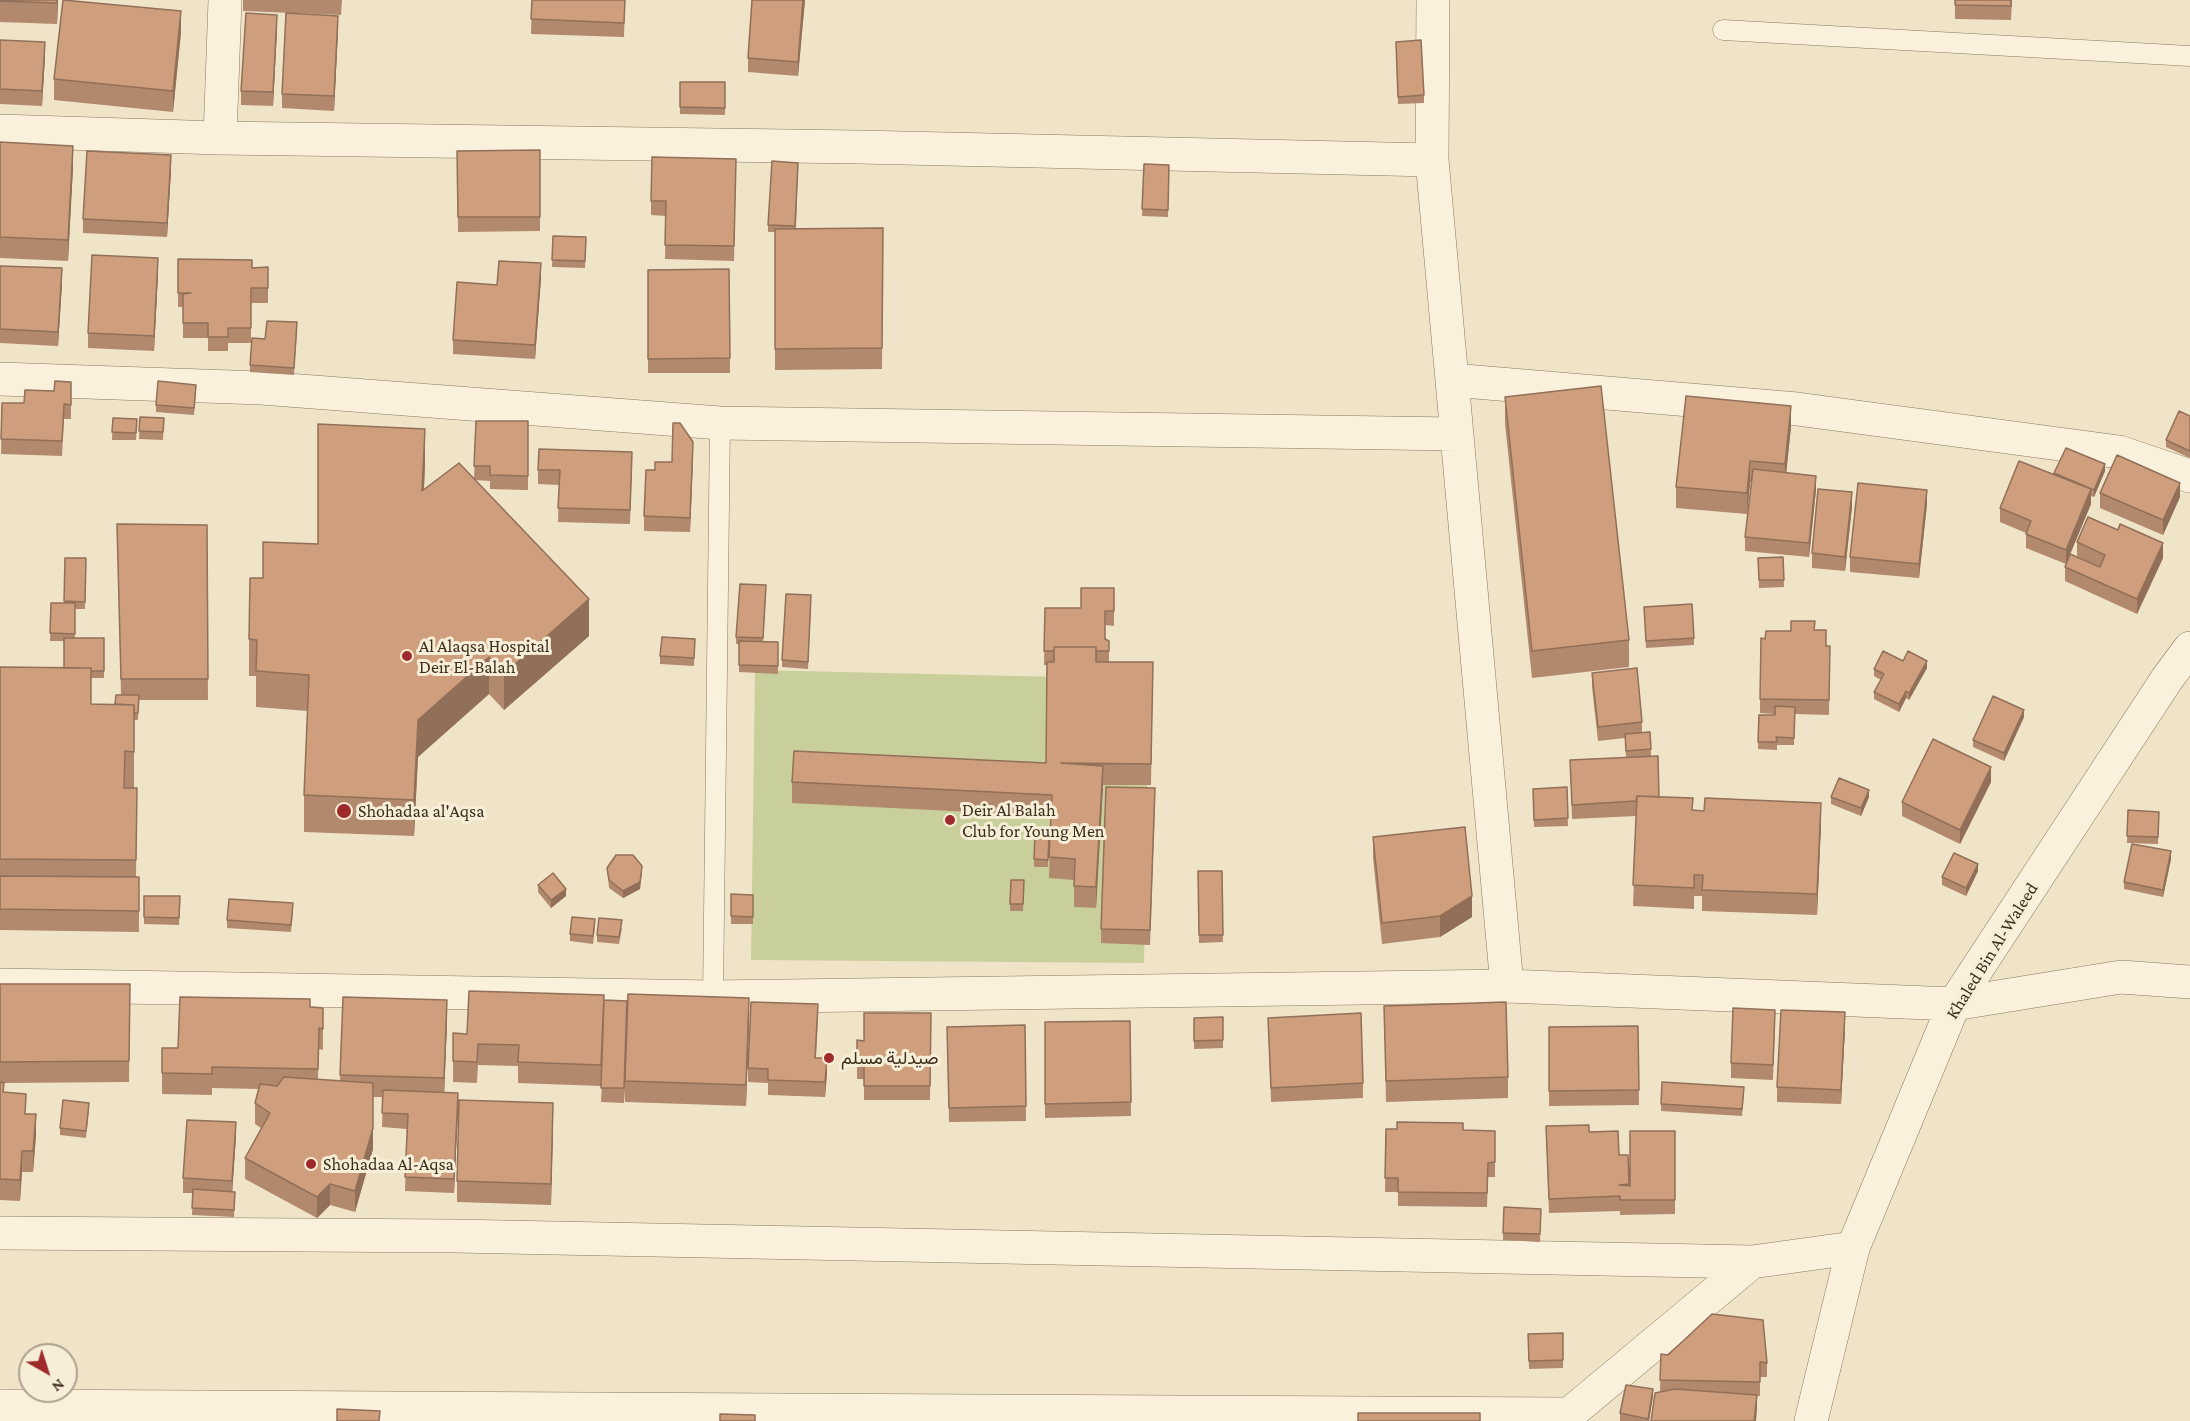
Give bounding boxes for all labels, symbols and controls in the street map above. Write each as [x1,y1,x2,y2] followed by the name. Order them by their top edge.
[419,635,550,678] place label: Al Alaqsa Hospital Deir El-Balah
[400,649,414,663] marker: Al Alaqsa Hospital Deir El-Balah
[962,799,1104,842] place label: Deir Al Balah Club for Young Men
[358,800,484,822] place label: Shohadaa al'Aqsa
[335,802,353,820] marker: Shohadaa al'Aqsa
[943,813,957,827] marker: Deir Al Balah Club for Young Men
[1941,879,2043,1023] street label: Khaled Bin Al-Waleed
[841,1047,939,1069] place label: صيدلية مسلم
[822,1051,836,1065] marker: صيدلية مسلم
[323,1153,454,1175] place label: Shohadaa Al-Aqsa
[304,1157,318,1171] marker: Shohadaa Al-Aqsa
[18,1343,78,1403] north arrow
[49,1376,68,1396] text: N

